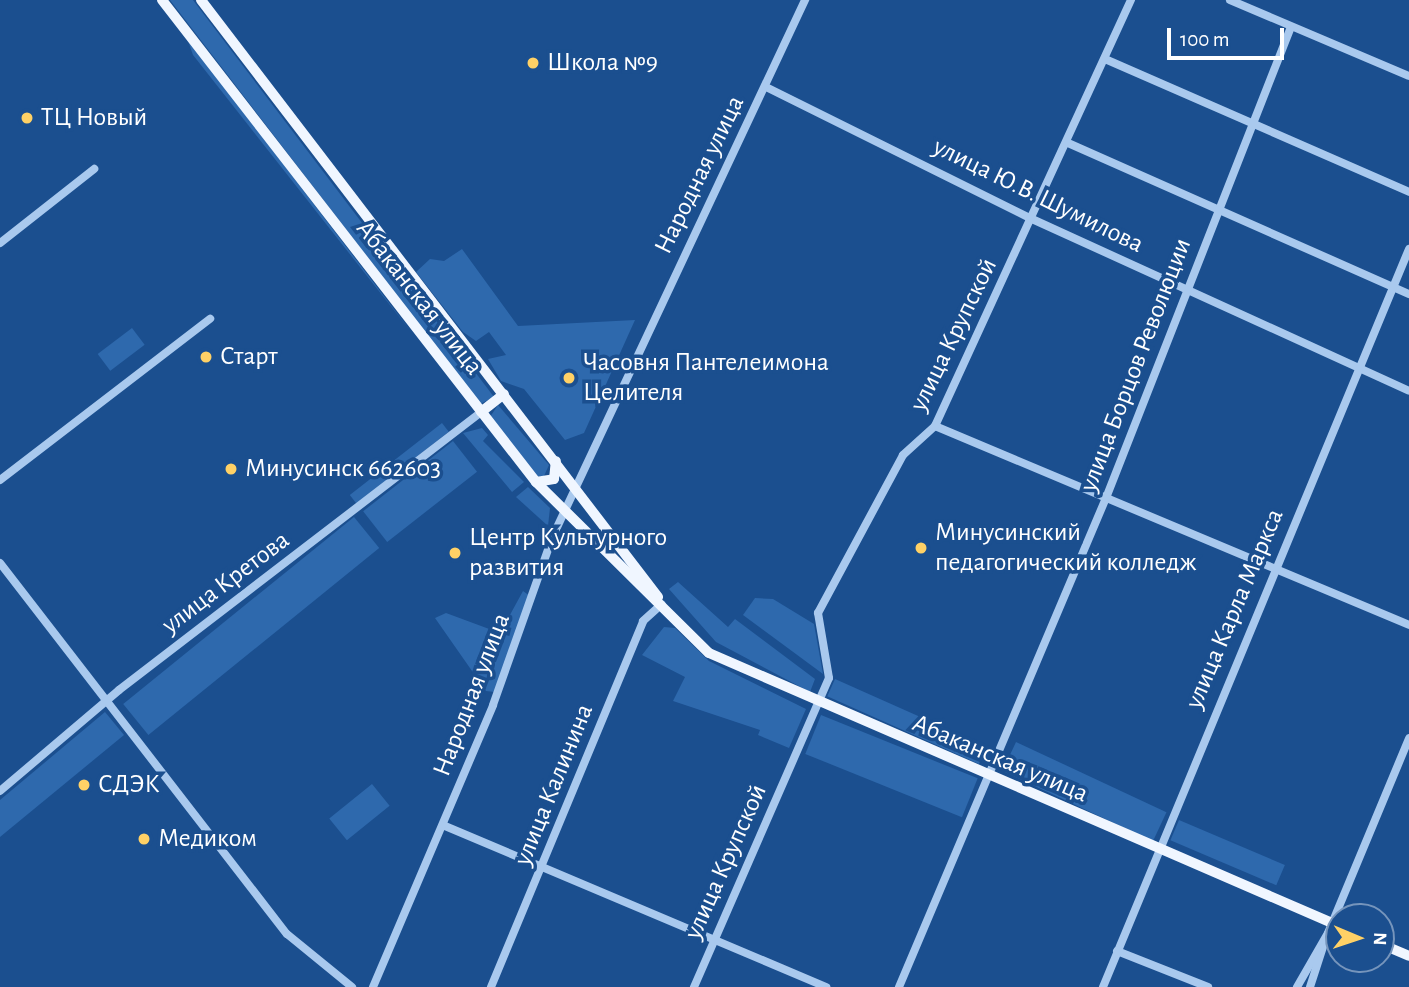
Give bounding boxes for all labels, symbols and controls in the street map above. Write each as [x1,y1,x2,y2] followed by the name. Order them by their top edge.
[1171,14,1288,58] scale bar
[1180,29,1230,50] text: 100 m
[547,47,658,79] place label: Школа №9
[525,55,541,71] marker: Школа №9
[648,91,752,259] street label: Народная улица
[41,102,147,134] place label: ТЦ Новый
[19,110,35,126] marker: ТЦ Новый
[928,132,1148,260] street label: улица Ю.В. Шумилова
[349,214,489,382] street label: Абаканская улица
[1073,234,1199,496] street label: улица Борцов Революции
[904,253,1004,417] street label: улица Крупской
[220,341,278,373] place label: Старт
[583,347,829,408] place label: Часовня Пантелеимона Целителя
[198,349,214,365] marker: Старт
[561,370,577,386] marker: Часовня Пантелеимона Целителя
[245,453,441,485] place label: Минусинск 662603
[223,461,239,477] marker: Минусинск 662603
[1179,505,1291,713] street label: улица Карла Маркса
[935,517,1196,578] place label: Минусинский педагогический колледж
[469,522,667,584] place label: Центр Культурного развития
[156,525,296,641] street label: улица Кретова
[913,540,929,556] marker: Минусинский педагогический колледж
[447,545,463,561] marker: Центр Культурного развития
[427,609,517,781] street label: Народная улица
[507,700,601,870] street label: улица Калинина
[907,708,1093,810] street label: Абаканская улица
[98,769,160,801] place label: СДЭК
[76,777,92,793] marker: СДЭК
[678,780,774,944] street label: улица Крупской
[158,823,257,855] place label: Медиком
[136,831,152,847] marker: Медиком
[1325,903,1395,973] north arrow
[1370,932,1389,946] text: N

